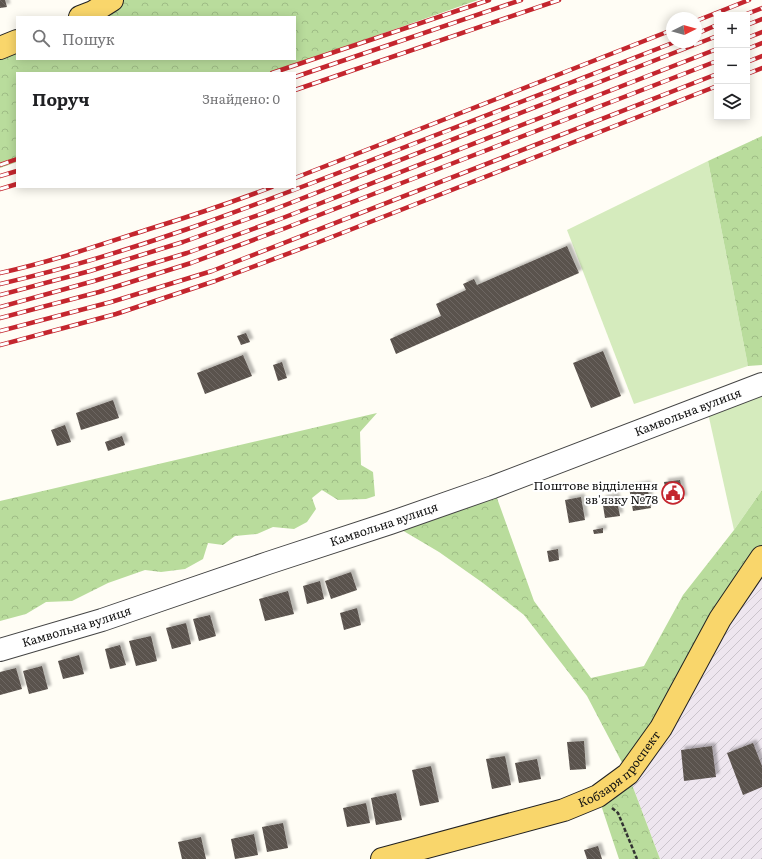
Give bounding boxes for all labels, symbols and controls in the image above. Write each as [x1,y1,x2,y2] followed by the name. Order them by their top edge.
[666,12,702,48] north arrow
[714,12,750,120] map controls
[714,12,750,48] button: +
[16,16,296,60] search box
[30,27,52,49] icon: search
[62,27,115,50] text: Пошук
[714,48,750,84] button: −
[714,84,750,120] button: layers
[32,86,89,111] text: Поруч
[202,89,280,108] text: Знайдено: 0
[631,383,744,440] street label: Камвольна вулиця
[534,476,658,508] place label: Поштове відділення зв'язку №78
[660,480,686,506] public building icon: Поштове відділення зв'язку №78
[327,497,440,550] street label: Камвольна вулиця
[20,601,133,651] street label: Камвольна вулиця
[575,727,664,811] street label: Кобзаря проспект

